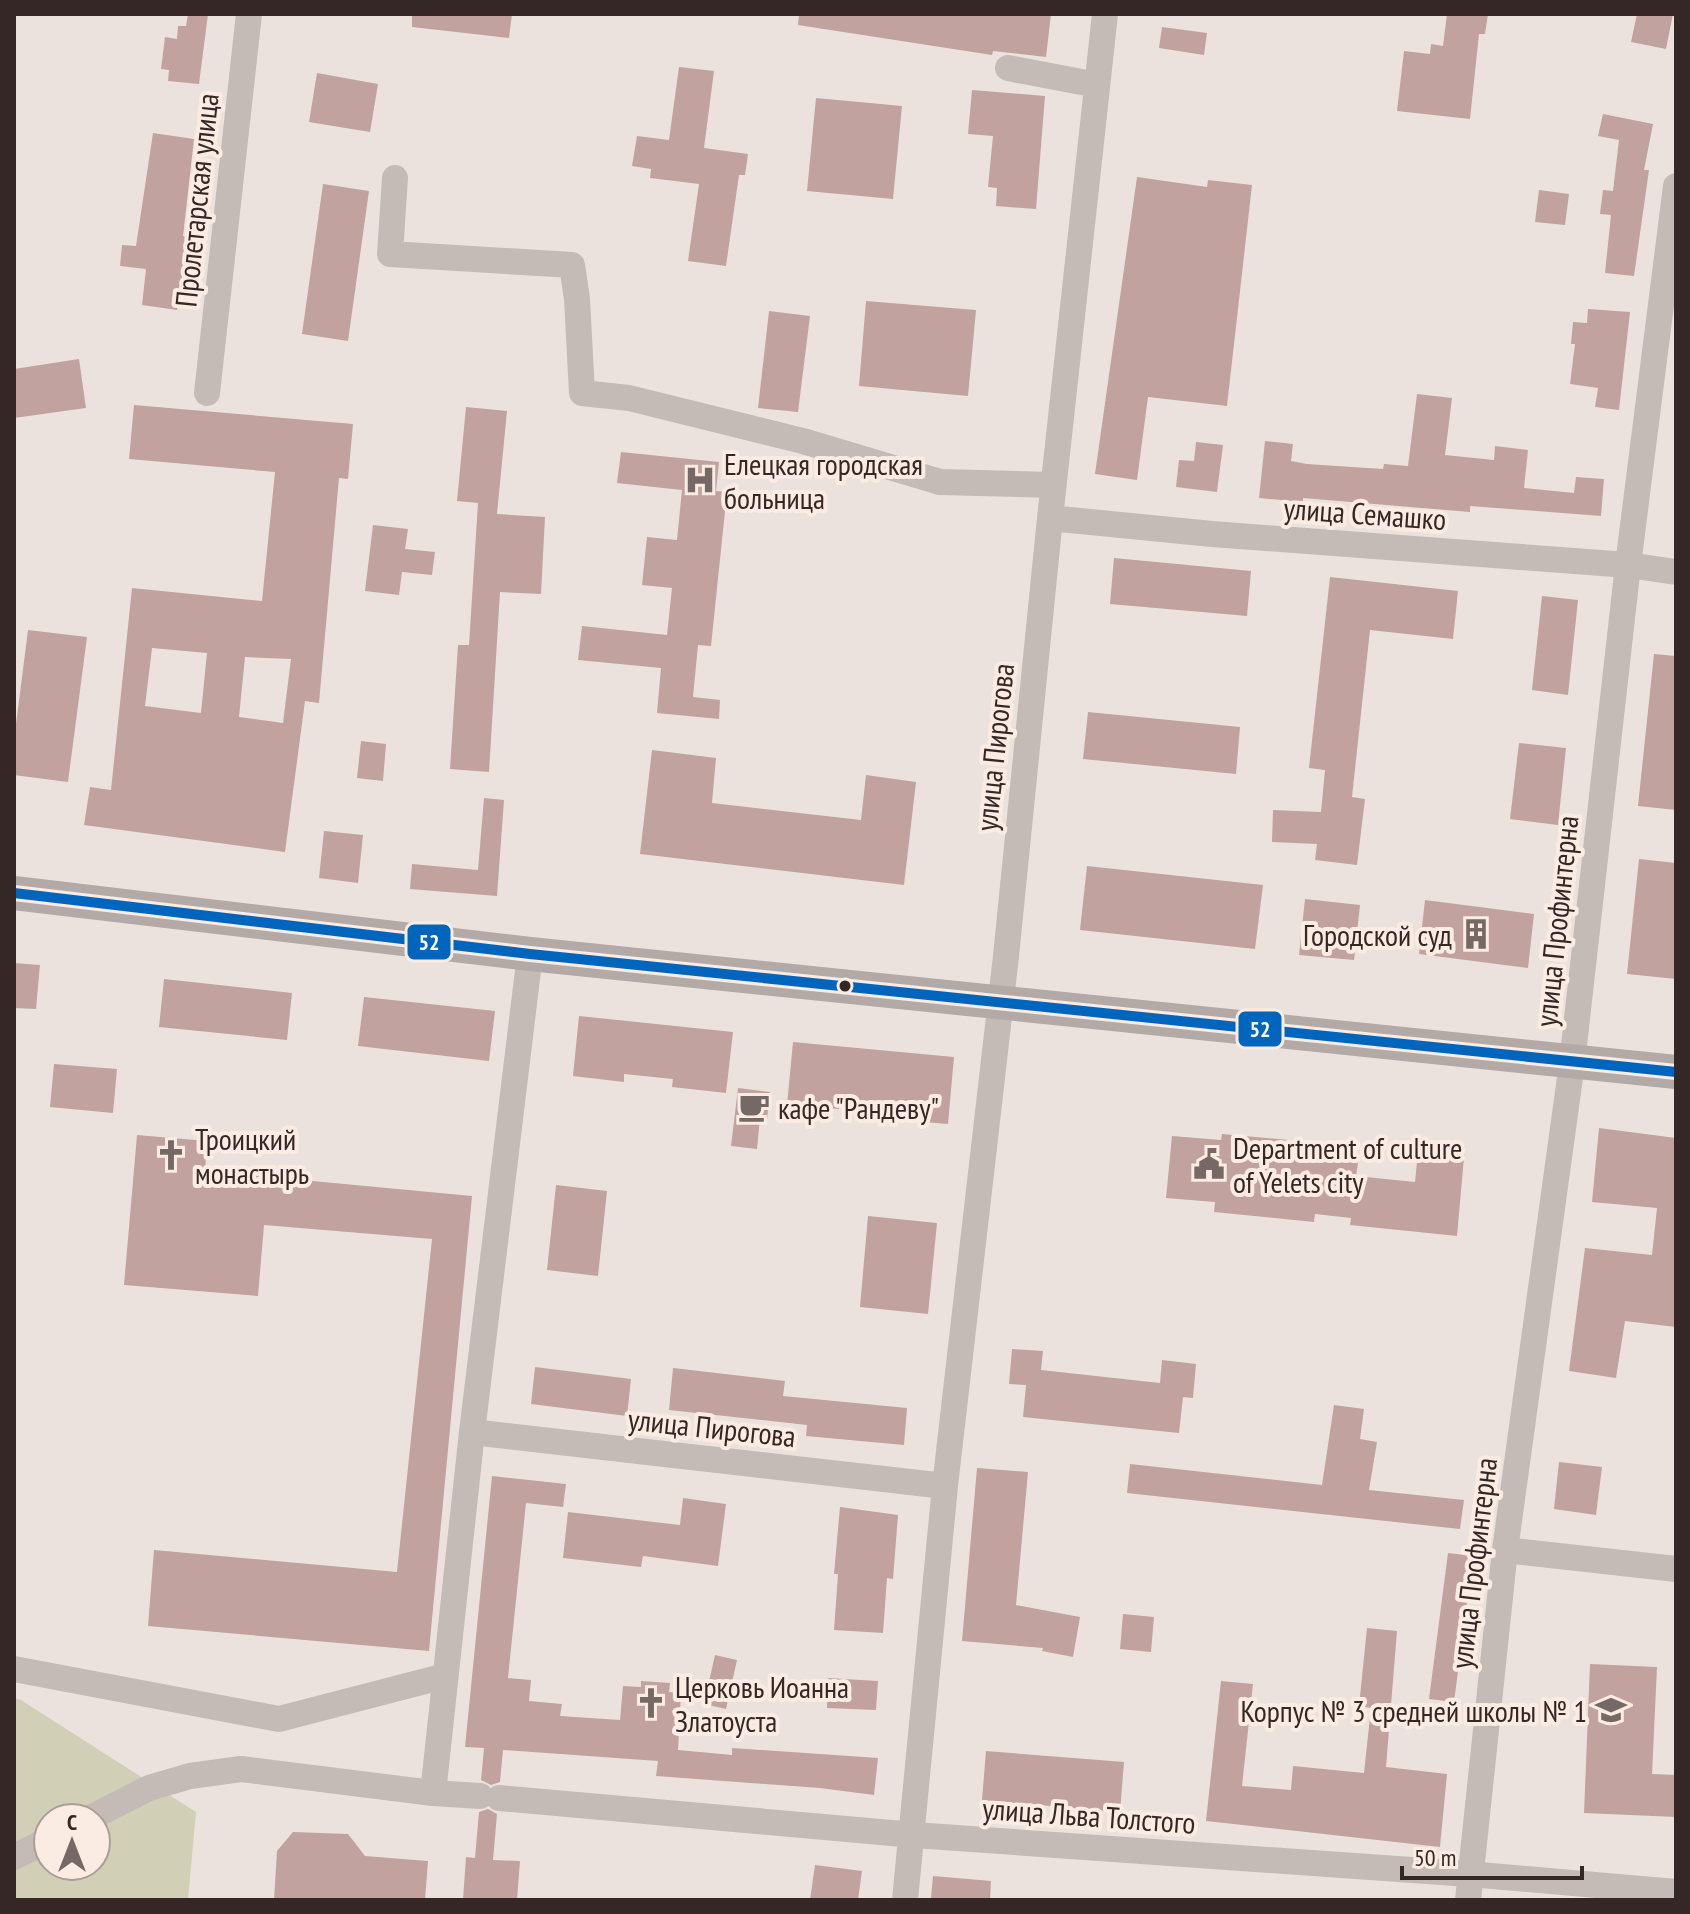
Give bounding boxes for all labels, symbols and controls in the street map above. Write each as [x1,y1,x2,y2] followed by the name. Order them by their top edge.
[165,91,227,309] street label: Пролетарская улица
[724,444,923,517] place label: Елецкая городская больница
[683,463,717,497] hospital icon: Елецкая городская больница
[1282,488,1448,538] street label: улица Семашко
[966,661,1022,833] street label: улица Пирогова
[1526,814,1586,1028] street label: улица Профинтерна
[1303,915,1452,954] place label: Городской суд
[1459,917,1493,951] building icon: Городской суд
[406,923,452,961] line badge: 52
[418,928,440,956] text: 52
[837,978,853,994] unlabelled marker
[1237,1010,1283,1048] line badge: 52
[1249,1015,1271,1043] text: 52
[778,1088,939,1127] place label: кафе "Рандеву"
[737,1090,771,1124] cafe icon: кафе "Рандеву"
[195,1119,309,1192] place label: Троицкий монастырь
[1233,1128,1462,1201] place label: Department of culture of Yelets city
[154,1138,188,1172] church icon: Троицкий монастырь
[1192,1147,1226,1181] public building icon: Department of culture of Yelets city
[626,1399,798,1455] street label: улица Пирогова
[1441,1455,1505,1671] street label: улица Профинтерна
[675,1667,849,1740] place label: Церковь Иоанна Златоуста
[634,1686,668,1720] church icon: Церковь Иоанна Златоуста
[1240,1691,1587,1730] place label: Корпус № 3 средней школы № 1
[1594,1693,1628,1727] school or university icon: Корпус № 3 средней школы № 1
[981,1788,1197,1842] street label: улица Льва Толстого
[32,1802,112,1882] north arrow
[67,1808,77,1836] text: С
[1402,1830,1582,1880] scale bar
[1414,1842,1456,1873] text: 50 m

